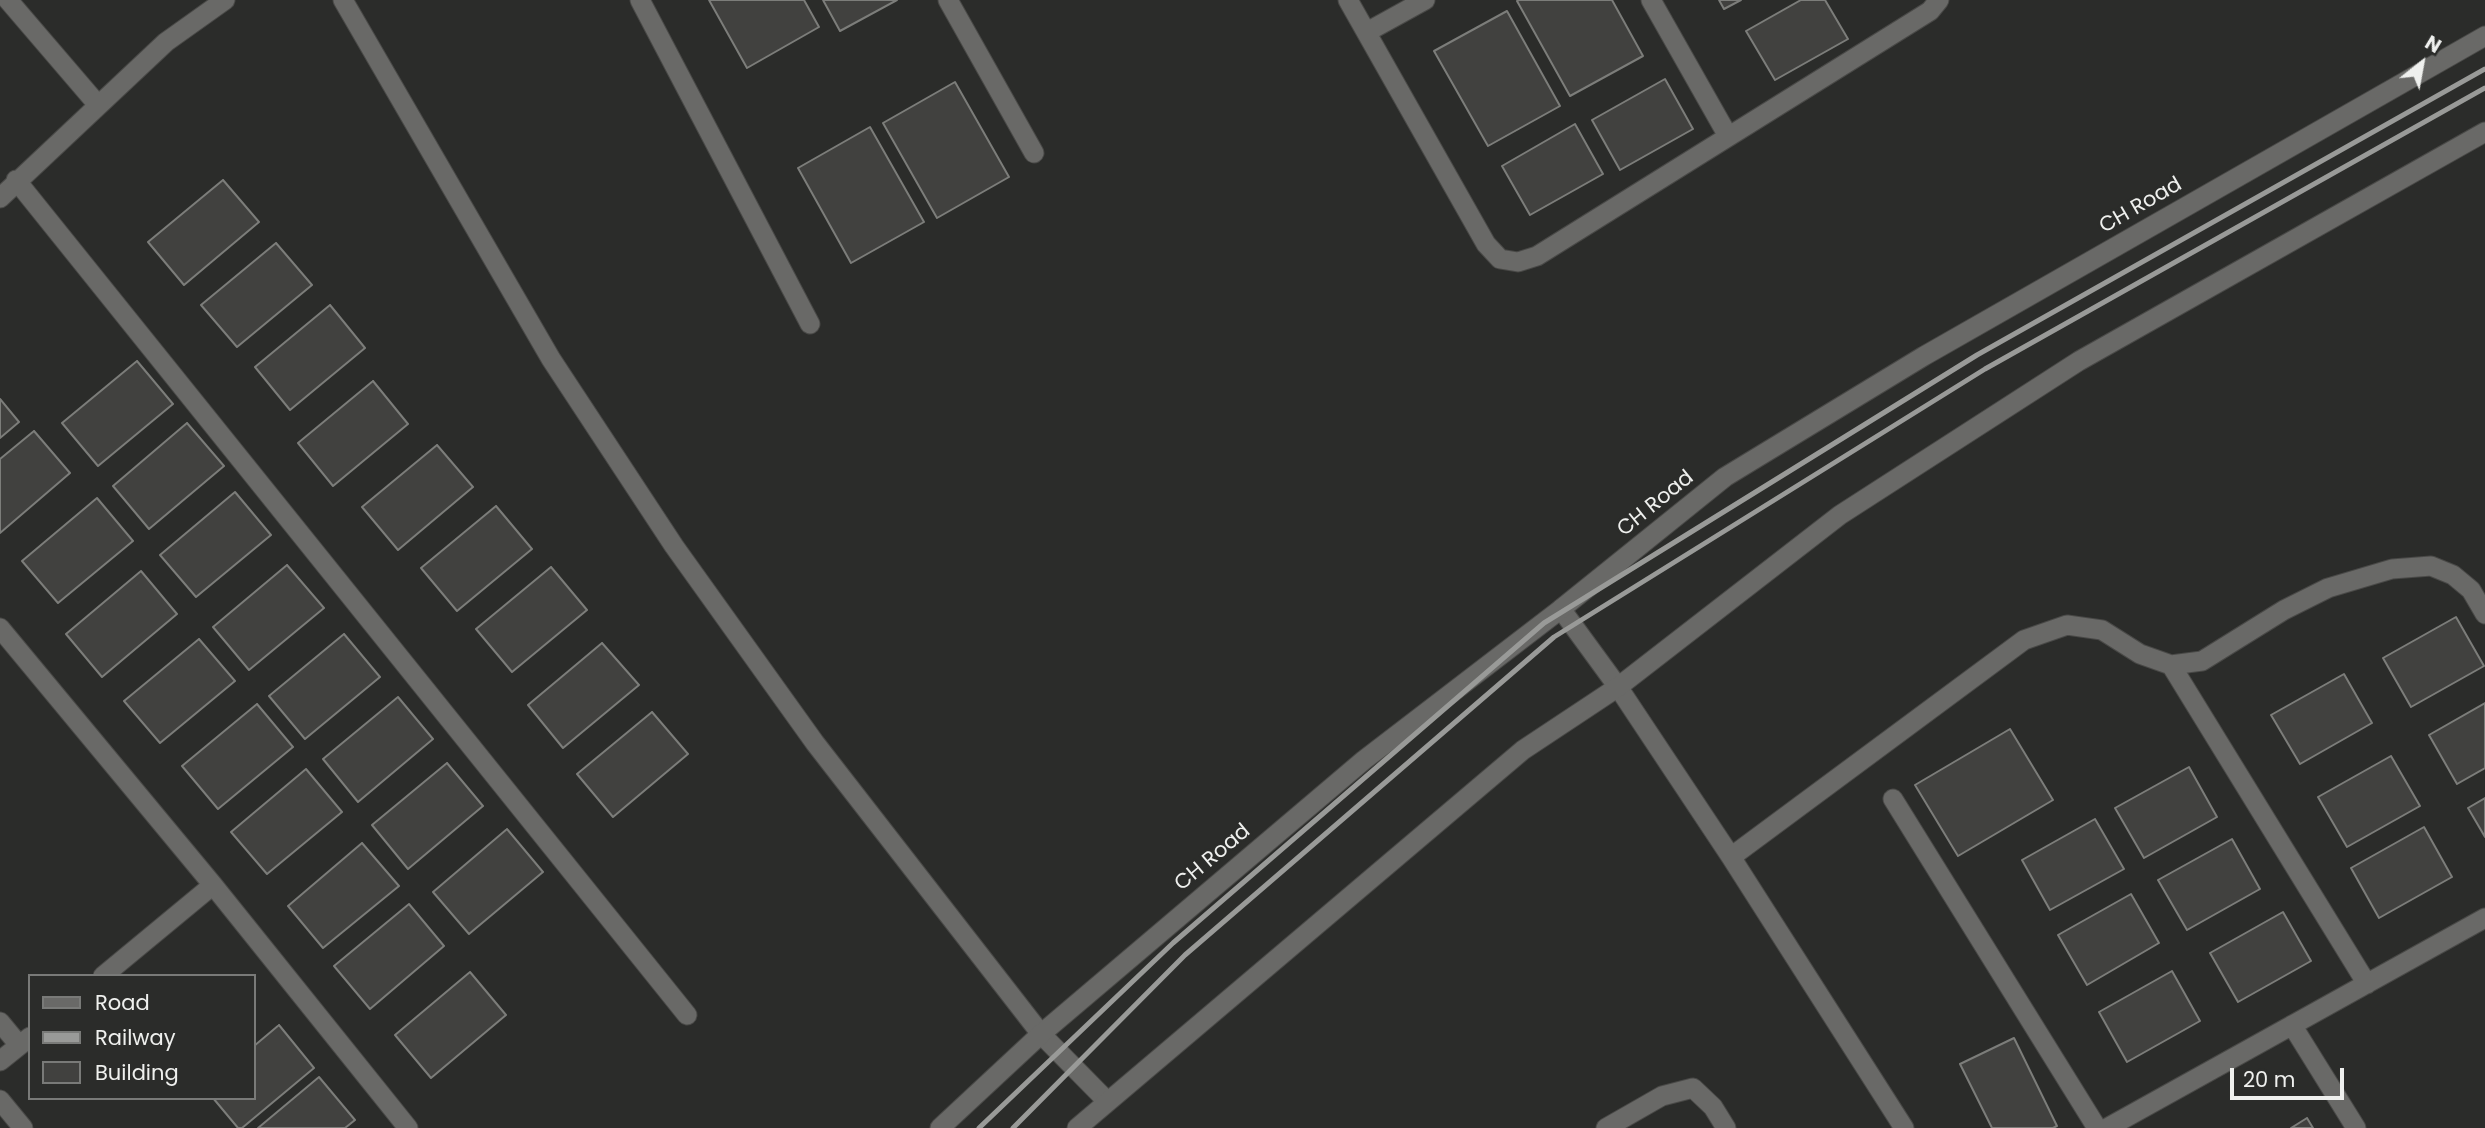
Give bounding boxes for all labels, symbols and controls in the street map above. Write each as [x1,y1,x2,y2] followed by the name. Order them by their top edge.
[2387,28,2457,98] north arrow
[2420,29,2446,60] text: N
[2095,172,2187,240] street label: CH Road
[1613,466,1699,542] street label: CH Road
[1170,819,1256,897] street label: CH Road
[28,974,256,1100] legend
[95,988,150,1017] text: Road
[95,1023,176,1052] text: Railway
[2233,1054,2347,1098] scale bar
[95,1058,179,1087] text: Building
[2243,1065,2296,1094] text: 20 m

